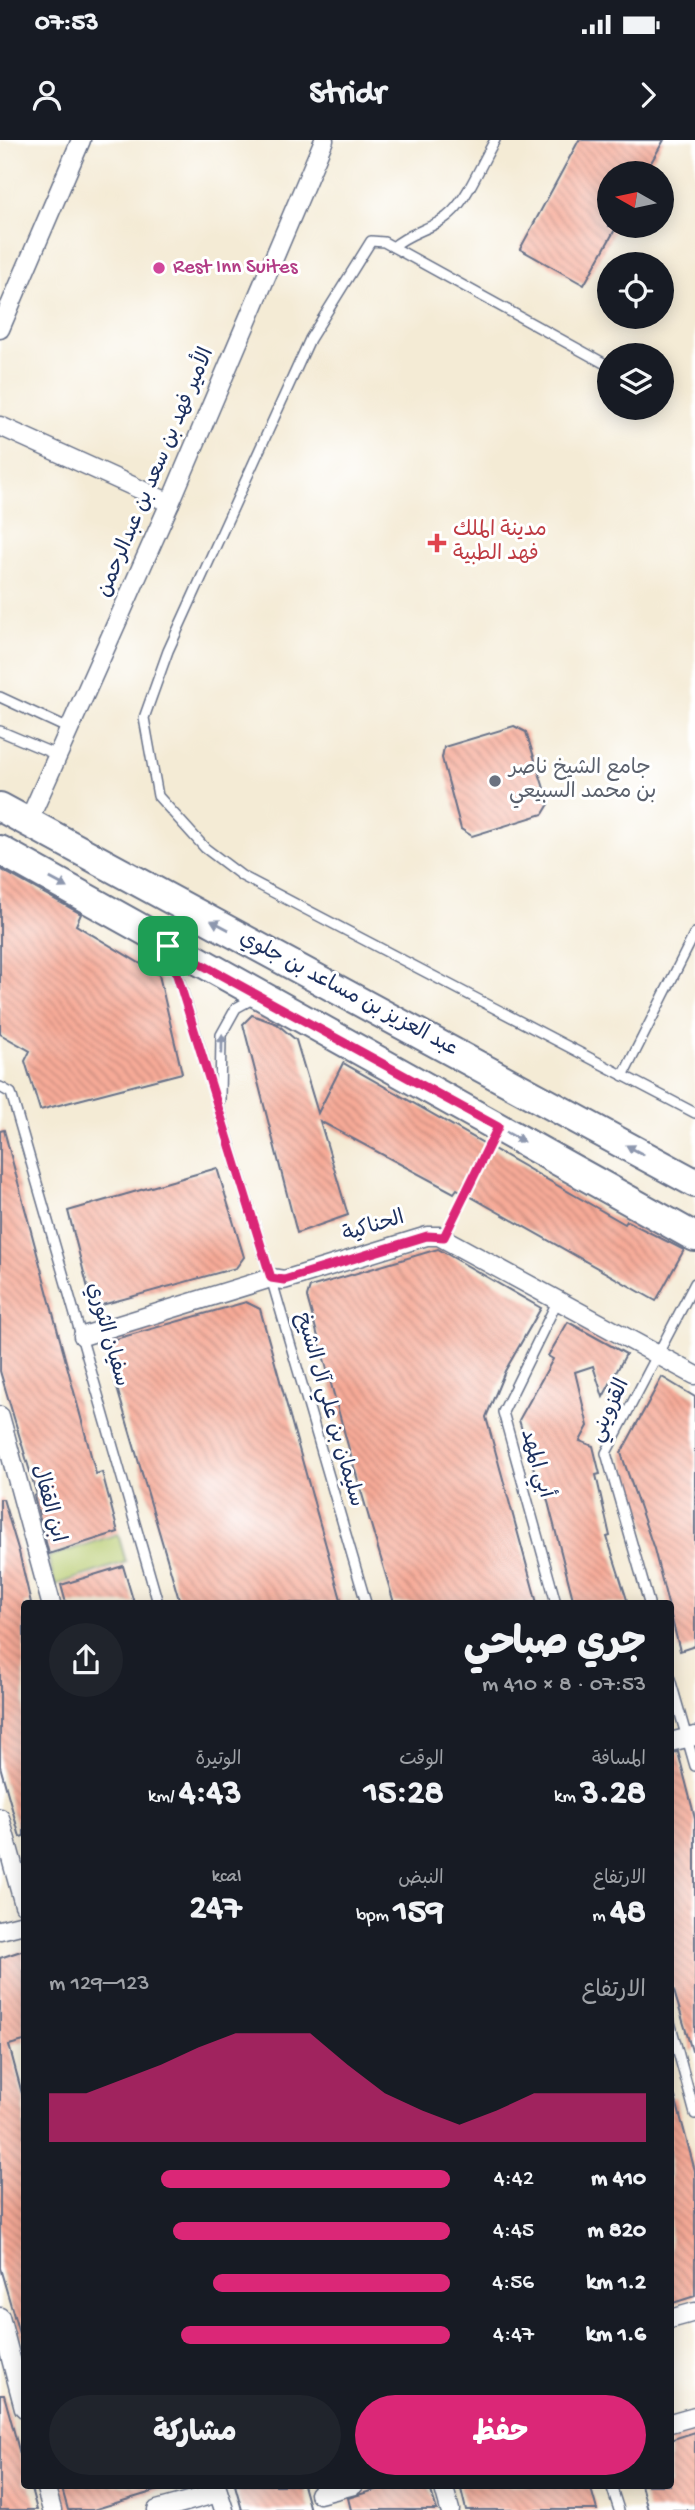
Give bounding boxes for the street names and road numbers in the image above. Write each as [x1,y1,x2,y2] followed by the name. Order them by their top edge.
[88,343,221,601] street label: الأمير فهد بن سعد بن عبدالرحمن
[235,927,461,1063] street label: عبد العزيز بن مساعد بن جلوي
[340,1207,408,1249] street label: الحناكية
[79,1280,133,1390] street label: سفيان الثوري
[285,1309,370,1511] street label: سليمان بن علي آل الشيخ
[586,1375,639,1448] street label: القزويني
[510,1426,560,1502] street label: أبي المهد
[25,1462,69,1546] street label: ابن القفال

